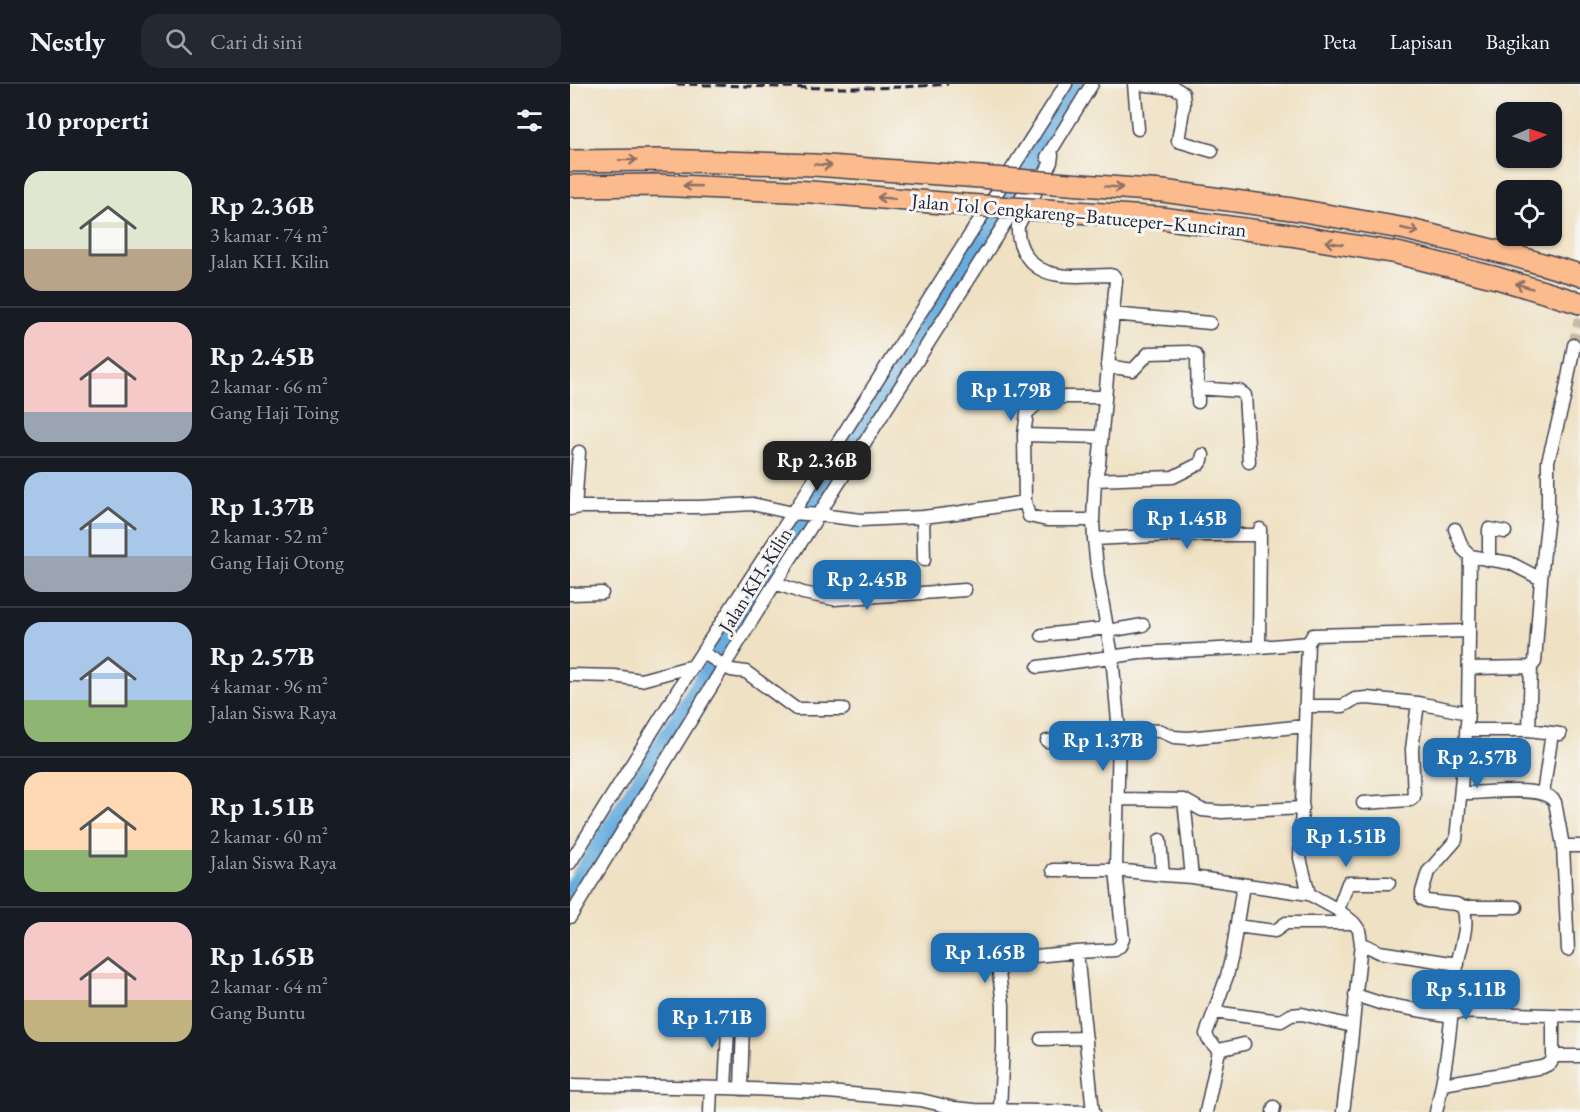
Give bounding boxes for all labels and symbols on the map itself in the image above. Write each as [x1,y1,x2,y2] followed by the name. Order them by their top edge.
[1496,102,1562,168] north arrow
[618,155,638,166] one-way arrow
[813,160,833,171] one-way arrow
[682,181,702,192] one-way arrow
[1103,182,1123,193] one-way arrow
[908,187,1248,243] street label: Jalan Tol Cengkareng–Batuceper–Kunciran
[877,192,897,203] one-way arrow
[1401,225,1420,237] one-way arrow
[1325,237,1344,248] one-way arrow
[1515,280,1534,291] one-way arrow
[949,371,1073,422] pin: Rp 1.79B
[755,441,879,492] pin: Rp 2.36B
[1125,499,1249,550] pin: Rp 1.45B
[711,522,798,639] street label: Jalan KH. Kilin
[805,560,929,611] pin: Rp 2.45B
[1041,721,1165,772] pin: Rp 1.37B
[1415,738,1539,789] pin: Rp 2.57B
[1284,817,1408,868] pin: Rp 1.51B
[923,933,1047,984] pin: Rp 1.65B
[1404,970,1528,1021] pin: Rp 5.11B
[650,998,774,1049] pin: Rp 1.71B

